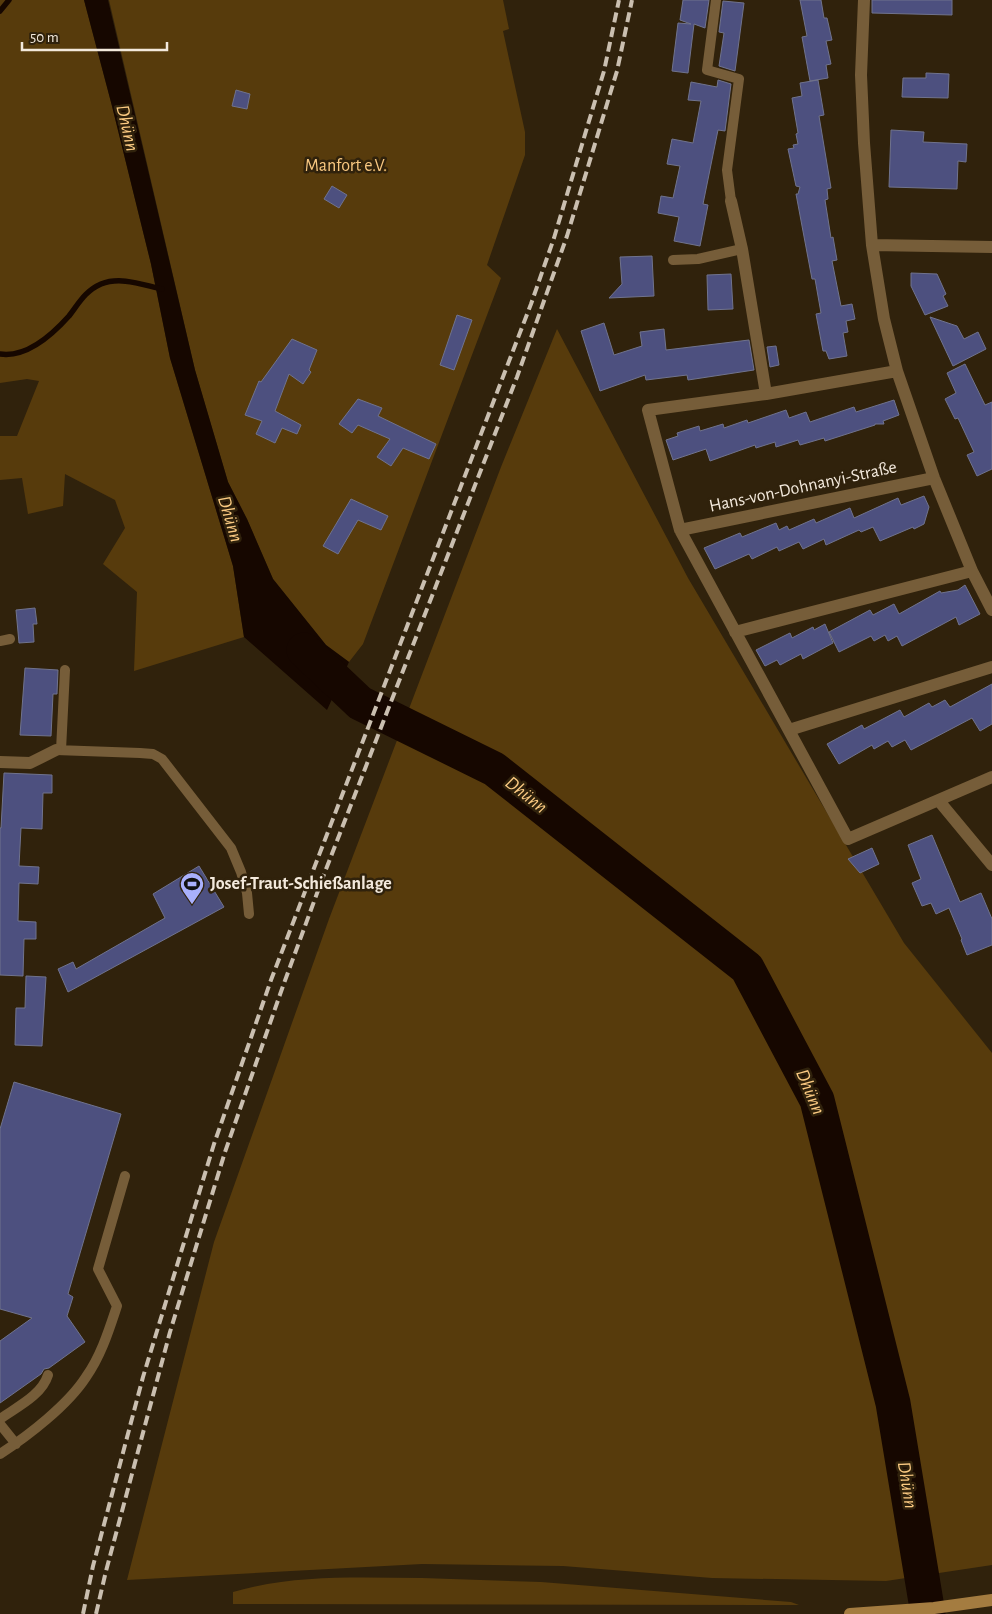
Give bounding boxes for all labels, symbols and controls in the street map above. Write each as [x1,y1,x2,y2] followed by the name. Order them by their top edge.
[22,20,168,52] scale bar
[30,30,59,45] text: 50 m
[112,103,142,153] water label: Dhünn
[305,157,387,175] park label: Manfort e.V.
[708,458,898,516] street label: Hans-von-Dohnanyi-Straße
[214,494,246,544] water label: Dhünn
[501,773,551,817] water label: Dhünn
[179,871,205,905] sports icon: Josef-Traut-Schießanlage
[210,875,392,893] place label: Josef-Traut-Schießanlage
[792,1066,828,1118] water label: Dhünn
[894,1460,920,1510] water label: Dhünn

